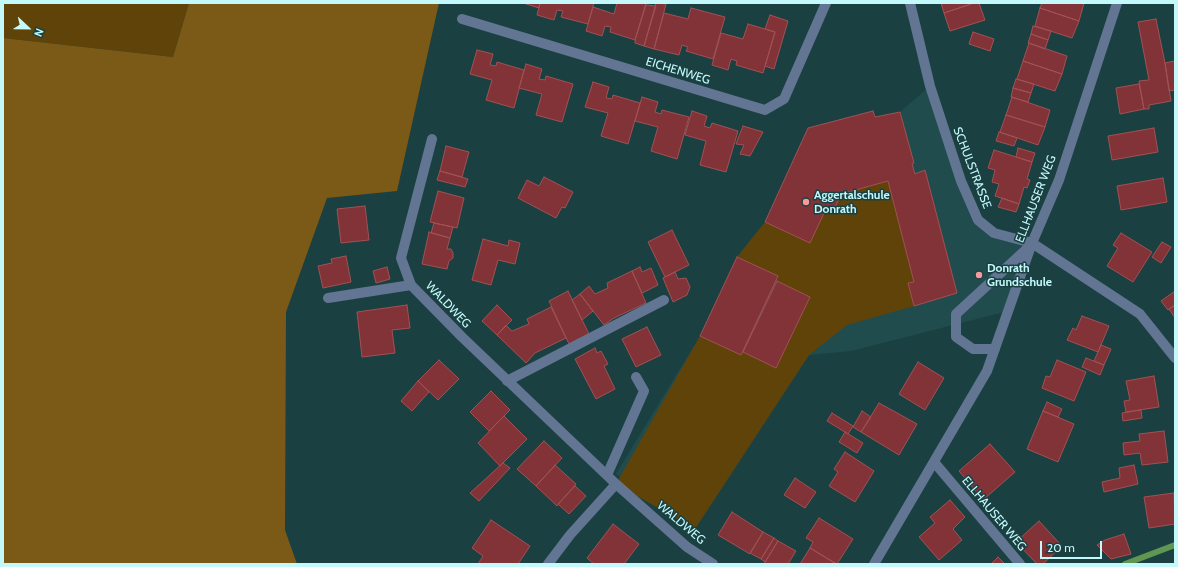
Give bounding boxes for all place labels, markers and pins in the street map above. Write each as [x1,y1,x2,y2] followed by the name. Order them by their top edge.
[814,188,890,216] place label: Aggertalschule Donrath
[801,197,811,207] marker: Aggertalschule Donrath
[987,261,1052,289] place label: Donrath Grundschule
[974,270,984,280] marker: Donrath Grundschule

